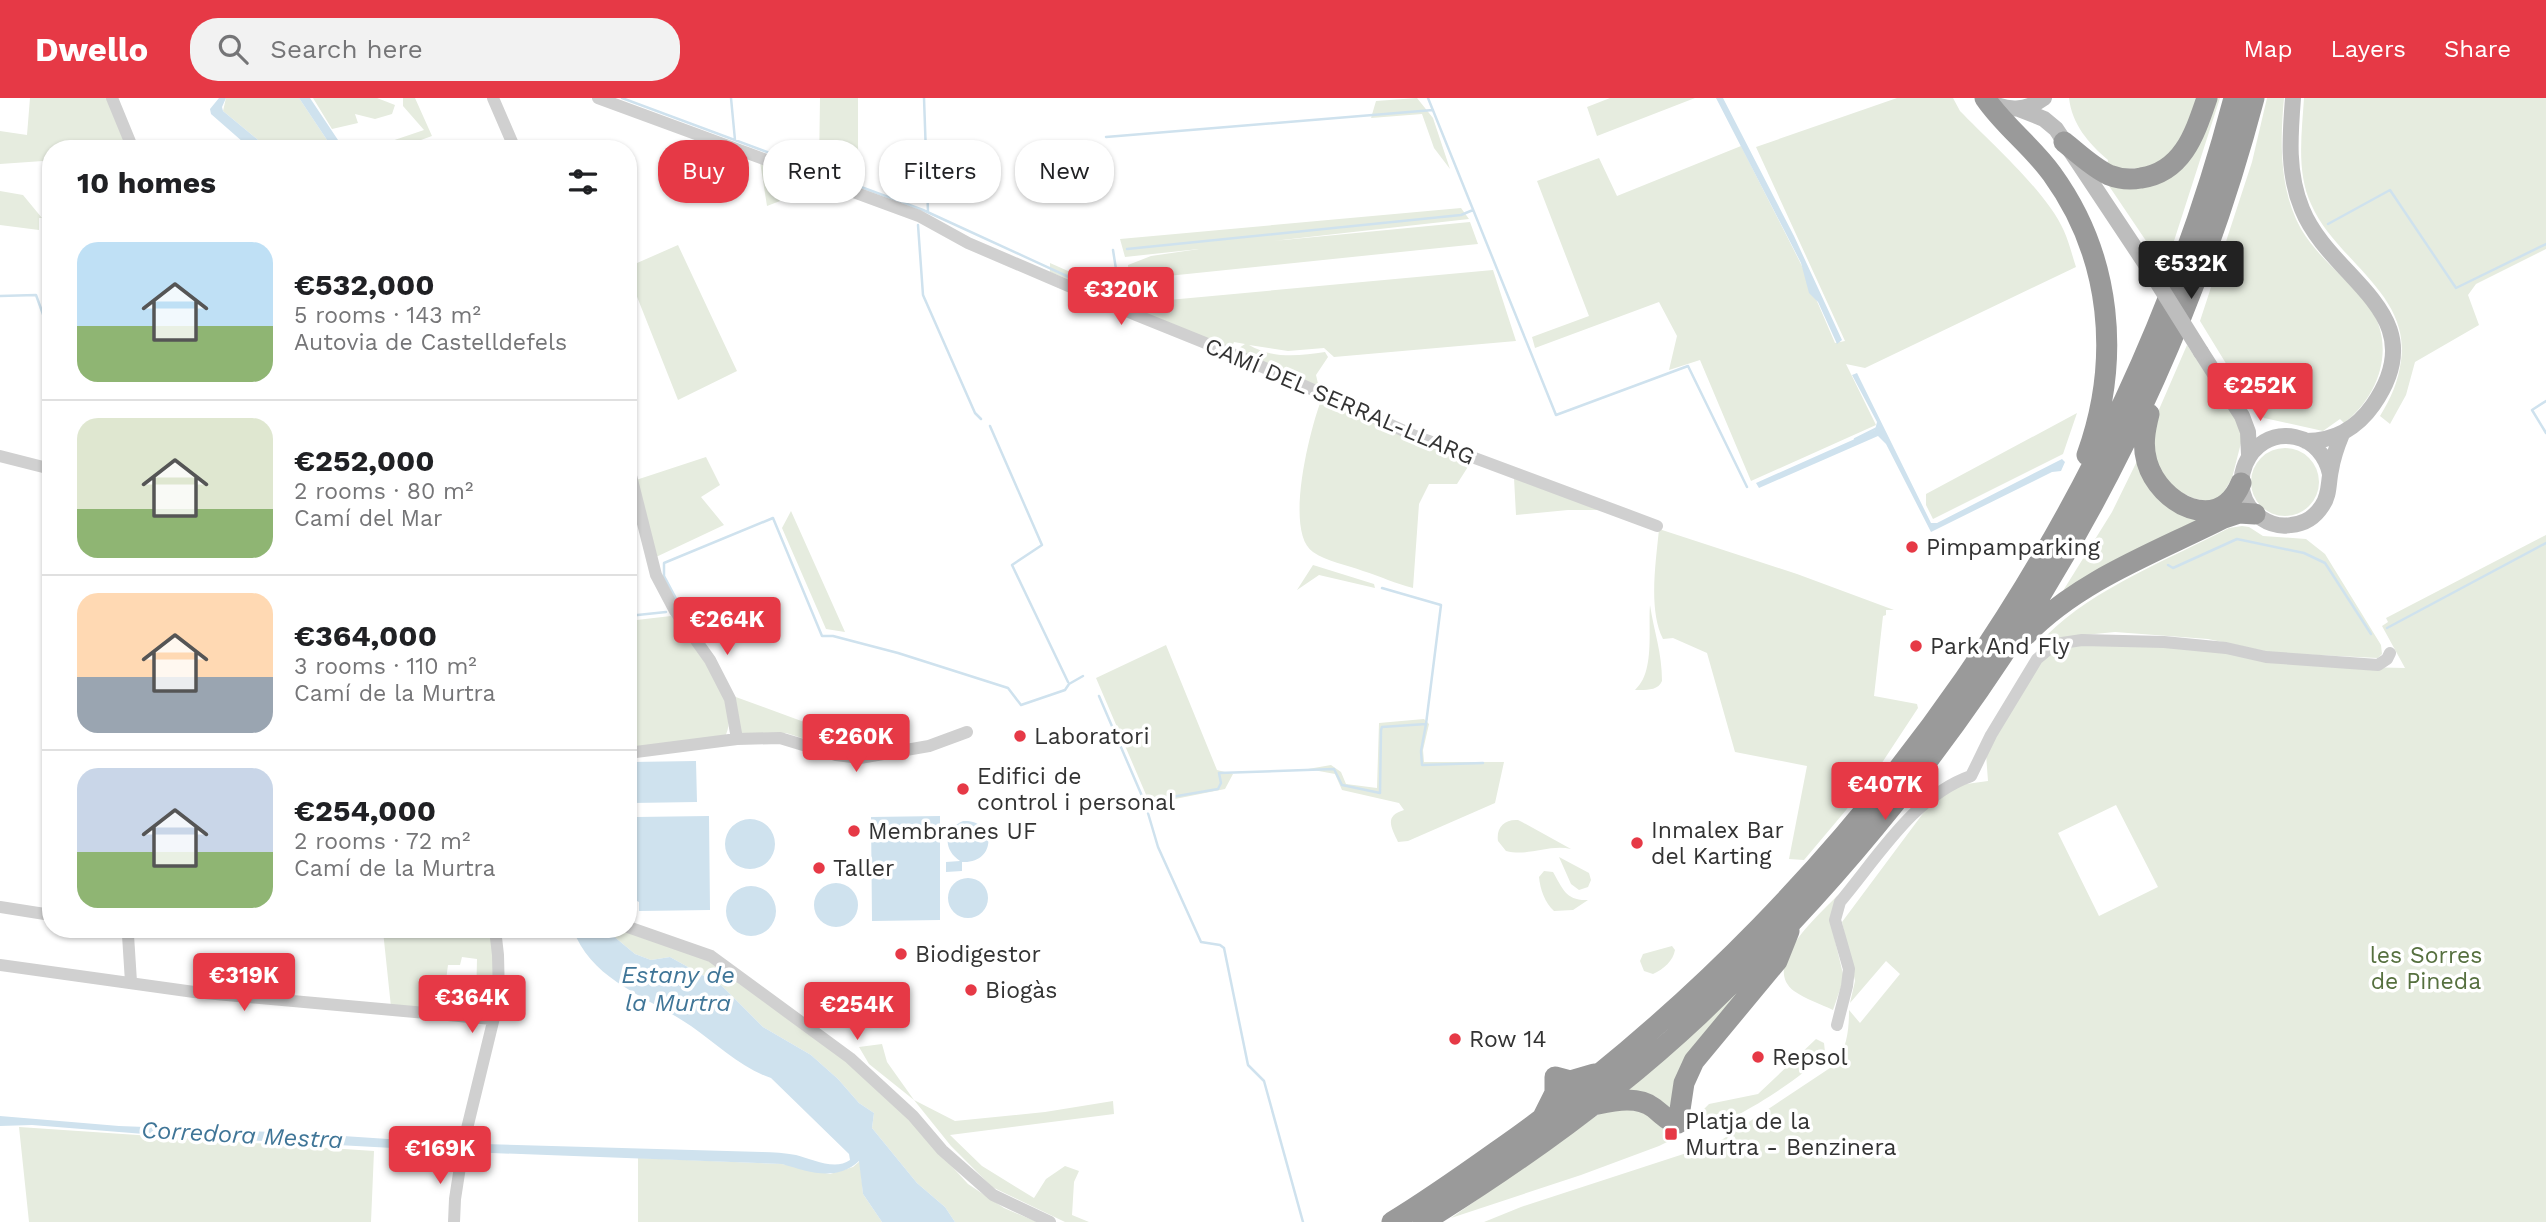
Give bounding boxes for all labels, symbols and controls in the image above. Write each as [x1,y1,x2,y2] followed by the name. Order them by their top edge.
[190,18,680,81] search box
[35,30,148,69] text: Dwello
[214,30,252,68] icon: search
[270,34,423,64] text: Search here
[2244,35,2292,63] text: Map
[2330,35,2406,63] text: Layers
[2444,35,2511,63] text: Share
[658,140,749,203] chip: Buy
[763,140,865,203] chip: Rent
[879,140,1001,203] chip: Filters
[1015,140,1114,203] chip: New
[564,163,602,201] icon: filters
[77,165,216,200] text: 10 homes
[2142,242,2240,301] pin: €532K
[2155,250,2227,277] text: €532K
[294,267,435,302] text: €532,000
[1072,268,1170,327] pin: €320K
[133,270,217,354] icon: home
[1084,276,1158,303] text: €320K
[294,302,481,329] text: 5 rooms · 143 m²
[294,329,567,356] text: Autovia de Castelldefels
[1201,332,1479,471] street label: CAMÍ DEL SERRAL-LLARG
[2211,364,2309,423] pin: €252K
[2224,372,2296,399] text: €252K
[294,443,435,478] text: €252,000
[133,446,217,530] icon: home
[294,478,473,505] text: 2 rooms · 80 m²
[294,505,442,532] text: Camí del Mar
[1926,534,2101,561] place label: Pimpamparking
[1904,539,1920,555] marker: Pimpamparking
[678,598,776,657] pin: €264K
[690,606,764,633] text: €264K
[294,618,437,653] text: €364,000
[133,621,217,705] icon: home
[1930,633,2070,660] place label: Park And Fly
[1908,638,1924,654] marker: Park And Fly
[294,653,477,680] text: 3 rooms · 110 m²
[294,680,496,707] text: Camí de la Murtra
[807,714,905,774] pin: €260K
[819,723,893,750] text: €260K
[1034,723,1150,750] place label: Laboratori
[1012,728,1028,744] marker: Laboratori
[1836,762,1934,822] pin: €407K
[977,763,1175,816] place label: Edifici de control i personal
[1847,771,1923,798] text: €407K
[955,781,971,797] marker: Edifici de control i personal
[294,793,436,828] text: €254,000
[133,796,217,880] icon: home
[1651,817,1784,870] place label: Inmalex Bar del Karting
[868,818,1037,845] place label: Membranes UF
[846,823,862,839] marker: Membranes UF
[294,828,470,855] text: 2 rooms · 72 m²
[1629,835,1645,851] marker: Inmalex Bar del Karting
[294,855,496,882] text: Camí de la Murtra
[833,855,894,882] place label: Taller
[811,860,827,876] marker: Taller
[915,941,1041,968] place label: Biodigestor
[2370,942,2482,995] park label: les Sorres de Pineda
[893,946,909,962] marker: Biodigestor
[195,954,293,1013] pin: €319K
[621,961,735,1017] water label: Estany de la Murtra
[209,962,279,989] text: €319K
[423,976,521,1035] pin: €364K
[985,977,1057,1004] place label: Biogàs
[808,982,906,1042] pin: €254K
[963,982,979,998] marker: Biogàs
[435,984,509,1011] text: €364K
[820,991,894,1018] text: €254K
[1469,1026,1546,1053] place label: Row 14
[1447,1031,1463,1047] marker: Row 14
[1772,1044,1848,1071] place label: Repsol
[1750,1049,1766,1065] marker: Repsol
[1685,1108,1896,1161] place label: Platja de la Murtra - Benzinera
[140,1116,344,1154] water label: Corredora Mestra
[391,1126,489,1186] pin: €169K
[1663,1126,1679,1142] marker: Platja de la Murtra - Benzinera
[405,1135,475,1162] text: €169K

